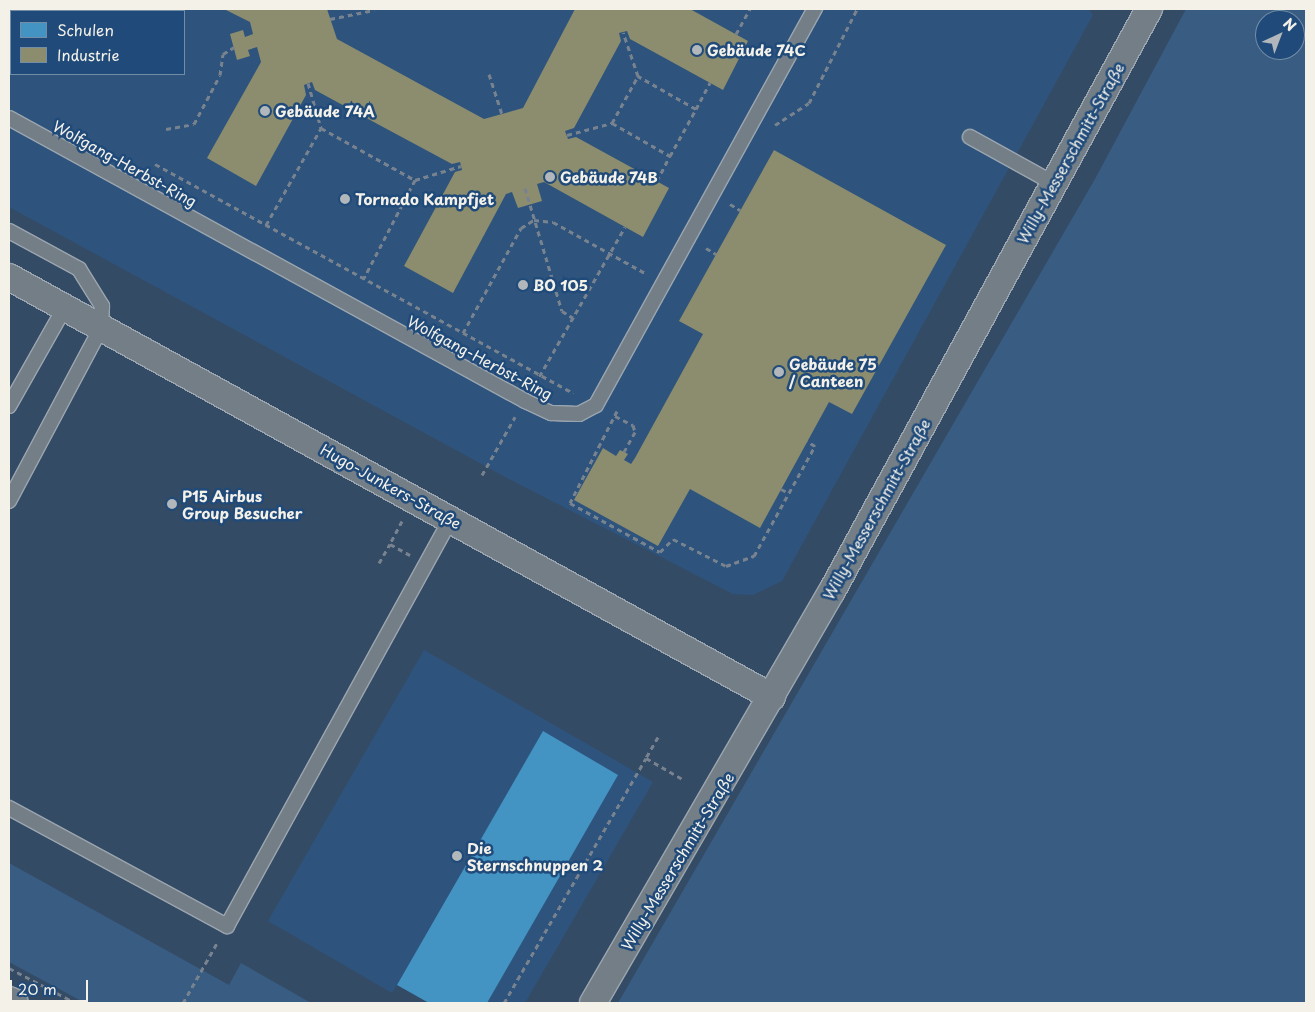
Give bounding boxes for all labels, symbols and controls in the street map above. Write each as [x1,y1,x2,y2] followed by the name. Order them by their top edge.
[10,10,185,75] legend
[1255,10,1305,60] north arrow
[1279,13,1301,36] text: N
[57,18,114,41] text: Schulen
[707,41,806,59] place label: Gebäude 74C
[57,43,119,66] text: Industrie
[691,44,703,56] marker: Gebäude 74C
[1013,59,1127,247] street label: Willy-Messerschmitt-Straße
[275,102,375,120] place label: Gebäude 74A
[259,105,271,117] marker: Gebäude 74A
[50,116,200,210] street label: Wolfgang-Herbst-Ring
[560,168,658,186] place label: Gebäude 74B
[544,171,556,183] marker: Gebäude 74B
[355,190,493,208] place label: Tornado Kampfjet
[339,193,351,205] marker: Tornado Kampfjet
[533,276,588,294] place label: BO 105
[517,279,529,291] marker: BO 105
[404,311,556,403] street label: Wolfgang-Herbst-Ring
[789,354,877,389] place label: Gebäude 75 / Canteen
[773,366,785,378] marker: Gebäude 75 / Canteen
[819,415,933,603] street label: Willy-Messerschmitt-Straße
[318,440,464,532] street label: Hugo-Junkers-Straße
[182,486,303,521] place label: P15 Airbus Group Besucher
[166,498,178,510] marker: P15 Airbus Group Besucher
[617,769,737,953] street label: Willy-Messerschmitt-Straße
[467,838,604,873] place label: Die Sternschnuppen 2
[451,850,463,862] marker: Die Sternschnuppen 2
[12,970,90,1002] scale bar
[18,977,57,1000] text: 20 m

